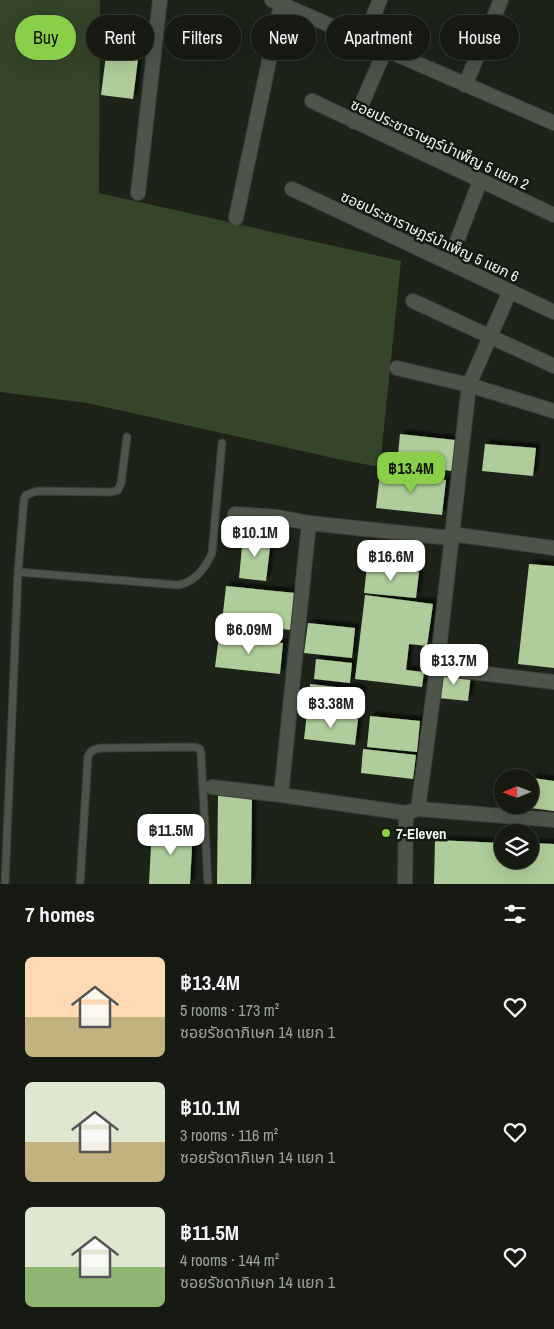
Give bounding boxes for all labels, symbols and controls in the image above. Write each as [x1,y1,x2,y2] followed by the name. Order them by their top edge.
[15,15,76,60] chip: Buy
[86,15,154,60] chip: Rent
[164,15,241,60] chip: Filters
[251,15,316,60] chip: New
[326,15,430,60] chip: Apartment
[440,15,519,60] chip: House
[348,93,533,195] street label: ซอยประชาราษฎร์บำเพ็ญ 5 แยก 2
[338,185,523,287] street label: ซอยประชาราษฎร์บำเพ็ญ 5 แยก 6
[370,452,452,494] pin: ฿13.4M
[388,457,434,479] text: ฿13.4M
[214,516,296,558] pin: ฿10.1M
[232,521,278,543] text: ฿10.1M
[350,540,432,582] pin: ฿16.6M
[368,545,414,567] text: ฿16.6M
[208,612,290,655] pin: ฿6.09M
[226,618,272,640] text: ฿6.09M
[413,644,495,686] pin: ฿13.7M
[431,649,477,671] text: ฿13.7M
[290,686,372,729] pin: ฿3.38M
[308,692,354,714] text: ฿3.38M
[494,769,539,814] north arrow
[494,769,539,869] map controls
[130,814,212,856] pin: ฿11.5M
[148,819,194,841] text: ฿11.5M
[396,823,447,844] place label: 7-Eleven
[494,824,539,869] button: layers
[380,827,392,839] marker: 7-Eleven
[25,900,95,929] text: 7 homes
[501,900,529,928] icon: filters
[180,968,240,997] text: ฿13.4M
[65,977,125,1037] icon: home
[501,993,529,1021] icon: heart
[180,999,279,1021] text: 5 rooms · 173 m²
[180,1021,335,1043] text: ซอยรัชดาภิเษก 14 แยก 1
[180,1093,240,1122] text: ฿10.1M
[65,1102,125,1162] icon: home
[501,1118,529,1146] icon: heart
[180,1124,278,1146] text: 3 rooms · 116 m²
[180,1146,335,1168] text: ซอยรัชดาภิเษก 14 แยก 1
[180,1218,239,1247] text: ฿11.5M
[65,1227,125,1287] icon: home
[501,1243,529,1271] icon: heart
[180,1249,279,1271] text: 4 rooms · 144 m²
[180,1271,335,1293] text: ซอยรัชดาภิเษก 14 แยก 1

